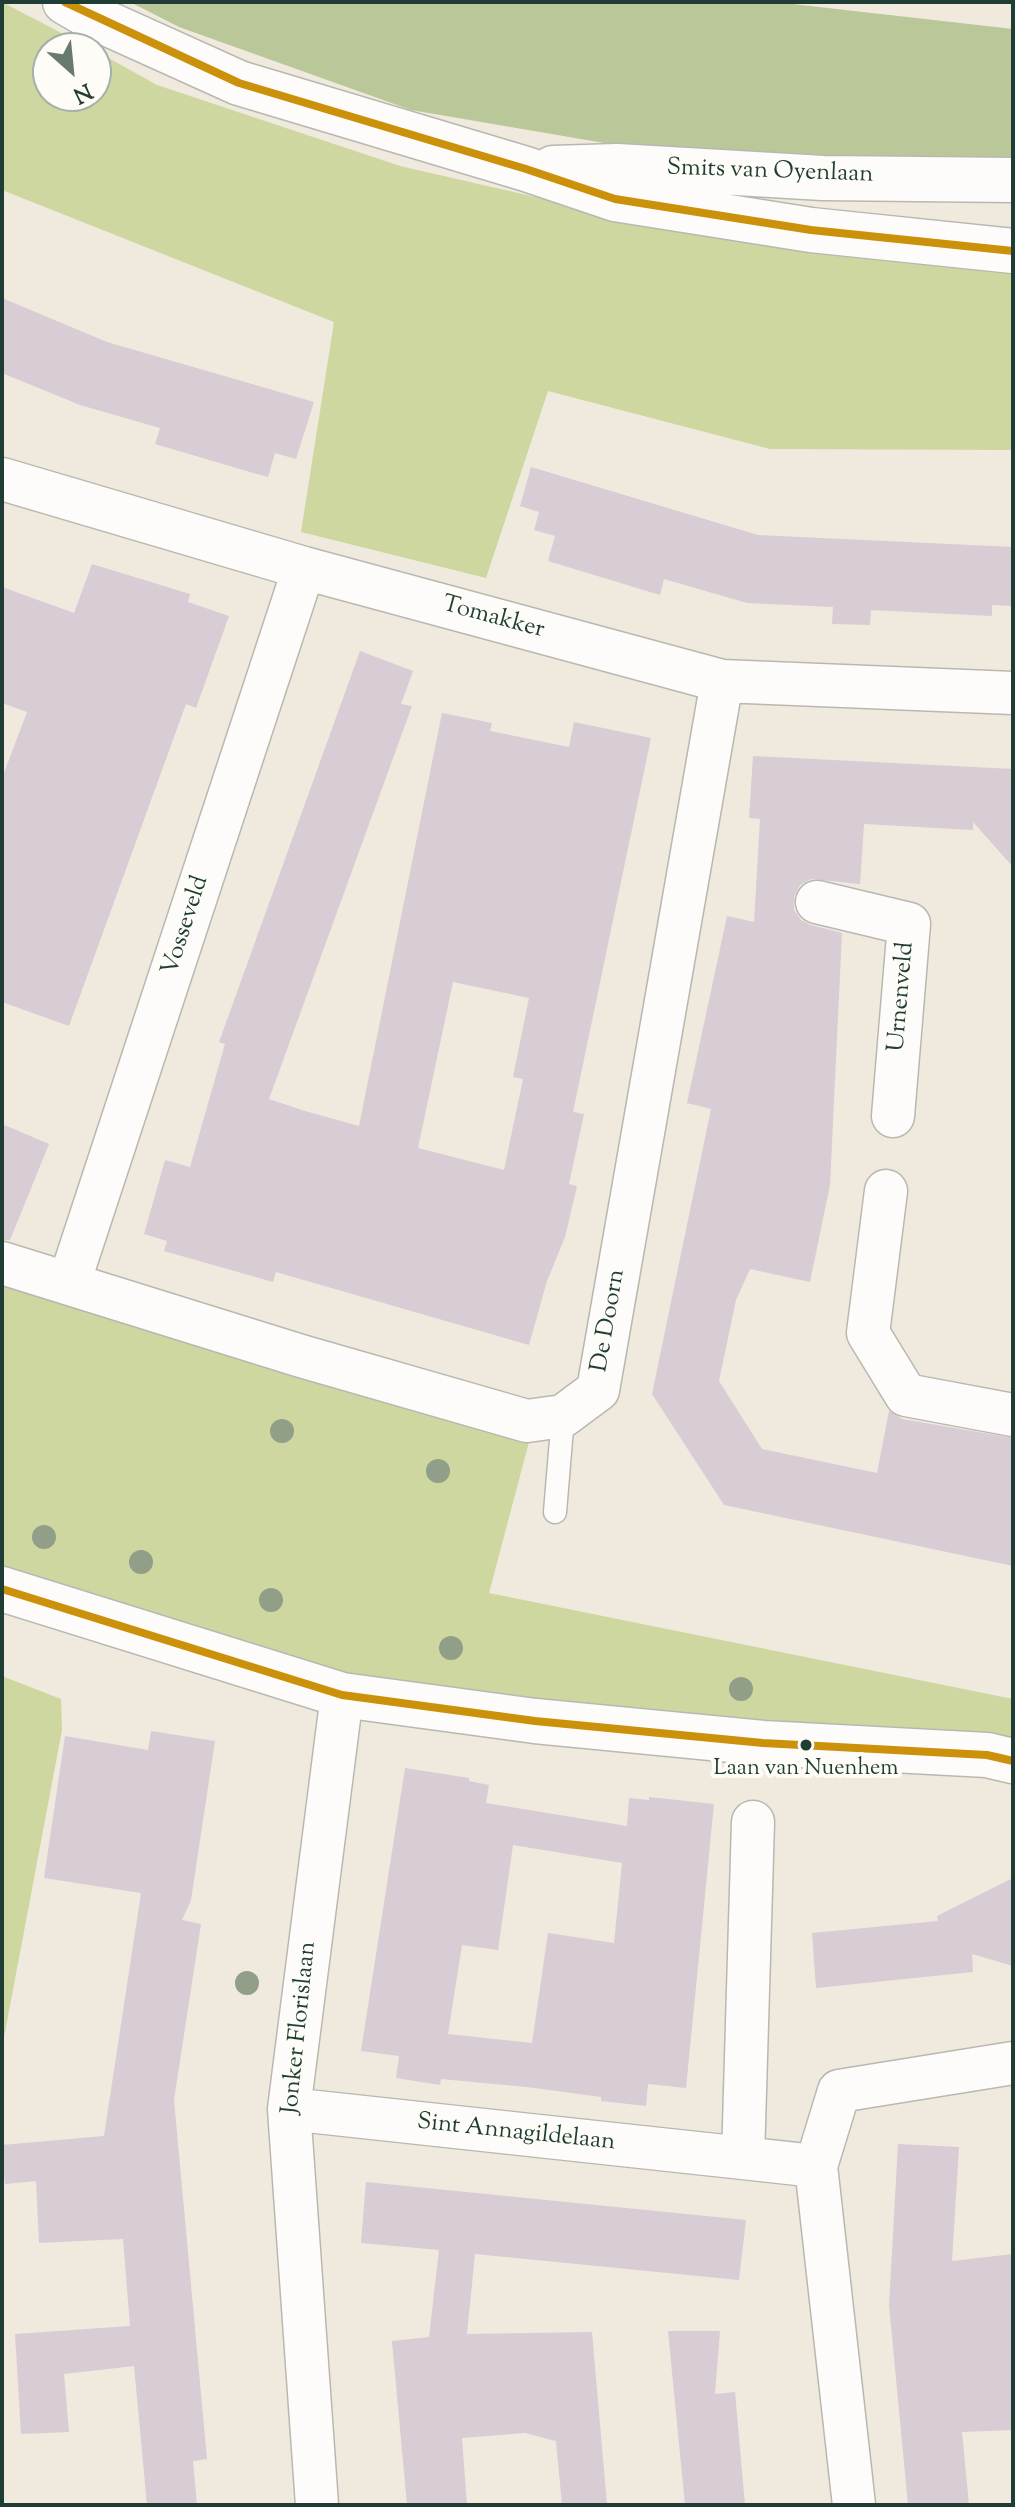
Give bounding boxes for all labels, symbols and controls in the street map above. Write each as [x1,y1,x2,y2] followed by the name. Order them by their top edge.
[32,32,112,112] north arrow
[67,73,97,110] text: N
[666,155,874,191] street label: Smits van Oyenlaan
[439,592,547,646] street label: Tomakker
[157,873,217,979] street label: Vosseveld
[884,941,922,1053] street label: Urnenveld
[587,1267,633,1375] street label: De Doorn
[798,1737,814,1753] marker: Laan van Nuenhem
[713,1757,899,1783] place label: Laan van Nuenhem
[278,1940,324,2116] street label: Jonker Florislaan
[415,2109,617,2159] street label: Sint Annagildelaan

